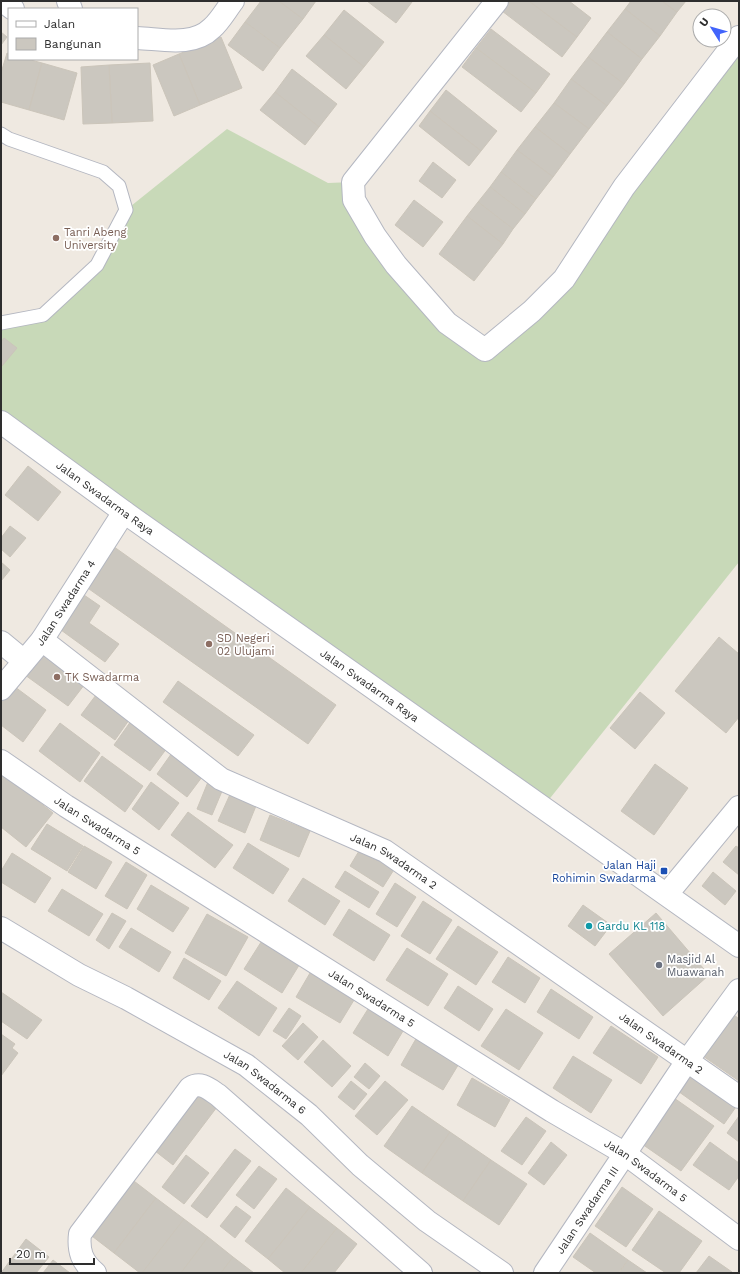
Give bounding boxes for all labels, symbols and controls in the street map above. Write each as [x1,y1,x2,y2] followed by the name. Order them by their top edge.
[8,8,138,60] legend
[692,8,732,48] north arrow
[697,15,712,29] text: U
[44,17,75,31] text: Jalan
[44,37,102,51] text: Bangunan
[64,226,127,252] place label: Tanri Abeng University
[51,233,61,243] marker: Tanri Abeng University
[53,459,156,538] street label: Jalan Swadarma Raya
[34,558,99,649] street label: Jalan Swadarma 4
[217,632,275,658] place label: SD Negeri 02 Ulujami
[204,639,214,649] marker: SD Negeri 02 Ulujami
[317,646,421,725] street label: Jalan Swadarma Raya
[65,671,139,684] place label: TK Swadarma
[52,672,62,682] marker: TK Swadarma
[52,794,142,858] street label: Jalan Swadarma 5
[348,831,439,892] street label: Jalan Swadarma 2
[552,859,656,885] place label: Jalan Haji Rohimin Swadarma
[659,866,669,876] marker: Jalan Haji Rohimin Swadarma
[597,920,666,933] place label: Gardu KL 118
[584,921,594,931] marker: Gardu KL 118
[667,953,724,979] place label: Masjid Al Muawanah
[654,960,664,970] marker: Masjid Al Muawanah
[326,966,417,1030] street label: Jalan Swadarma 5
[616,1010,705,1077] street label: Jalan Swadarma 2
[221,1048,309,1117] street label: Jalan Swadarma 6
[602,1137,690,1205] street label: Jalan Swadarma 5
[554,1164,622,1256] street label: Jalan Swadarma III
[10,1240,94,1266] scale bar
[16,1247,46,1261] text: 20 m

